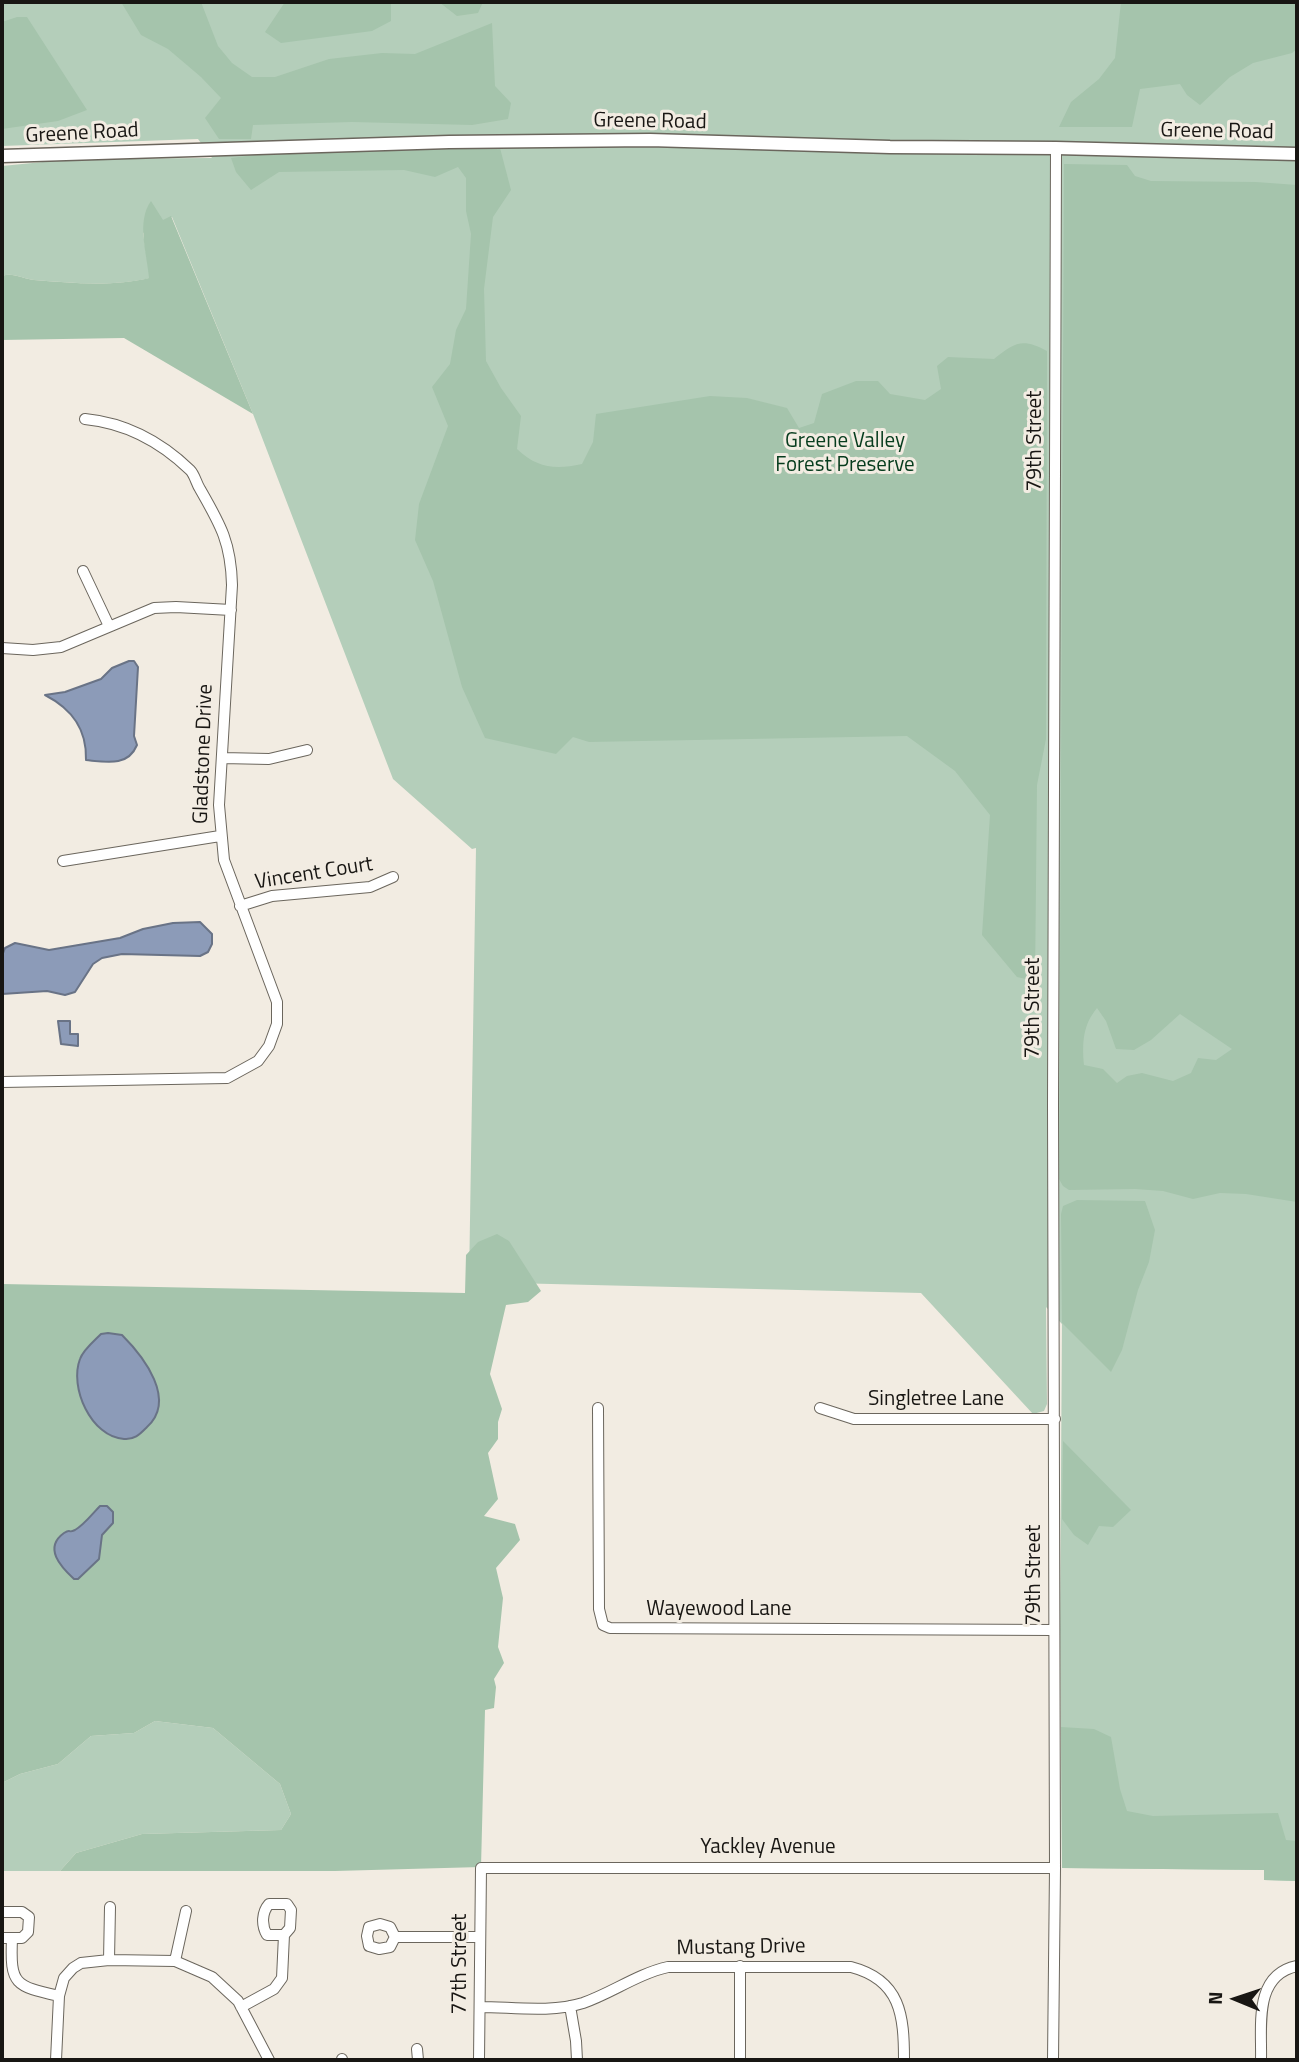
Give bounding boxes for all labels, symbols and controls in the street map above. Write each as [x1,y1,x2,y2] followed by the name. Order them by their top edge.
[593,108,707,136] street label: Greene Road
[25,118,139,150] street label: Greene Road
[1160,118,1274,146] street label: Greene Road
[1023,391,1049,491] street label: 79th Street
[775,429,915,479] park label: Greene Valley Forest Preserve
[189,684,219,824] street label: Gladstone Drive
[253,852,375,896] street label: Vincent Court
[1021,958,1047,1058] street label: 79th Street
[868,1387,1004,1413] street label: Singletree Lane
[1022,1525,1048,1625] street label: 79th Street
[646,1597,792,1623] street label: Wayewood Lane
[700,1835,836,1861] street label: Yackley Avenue
[448,1914,474,2014] street label: 77th Street
[676,1934,806,1962] street label: Mustang Drive
[1201,1964,1271,2034] north arrow
[1200,1991,1229,2005] text: N

